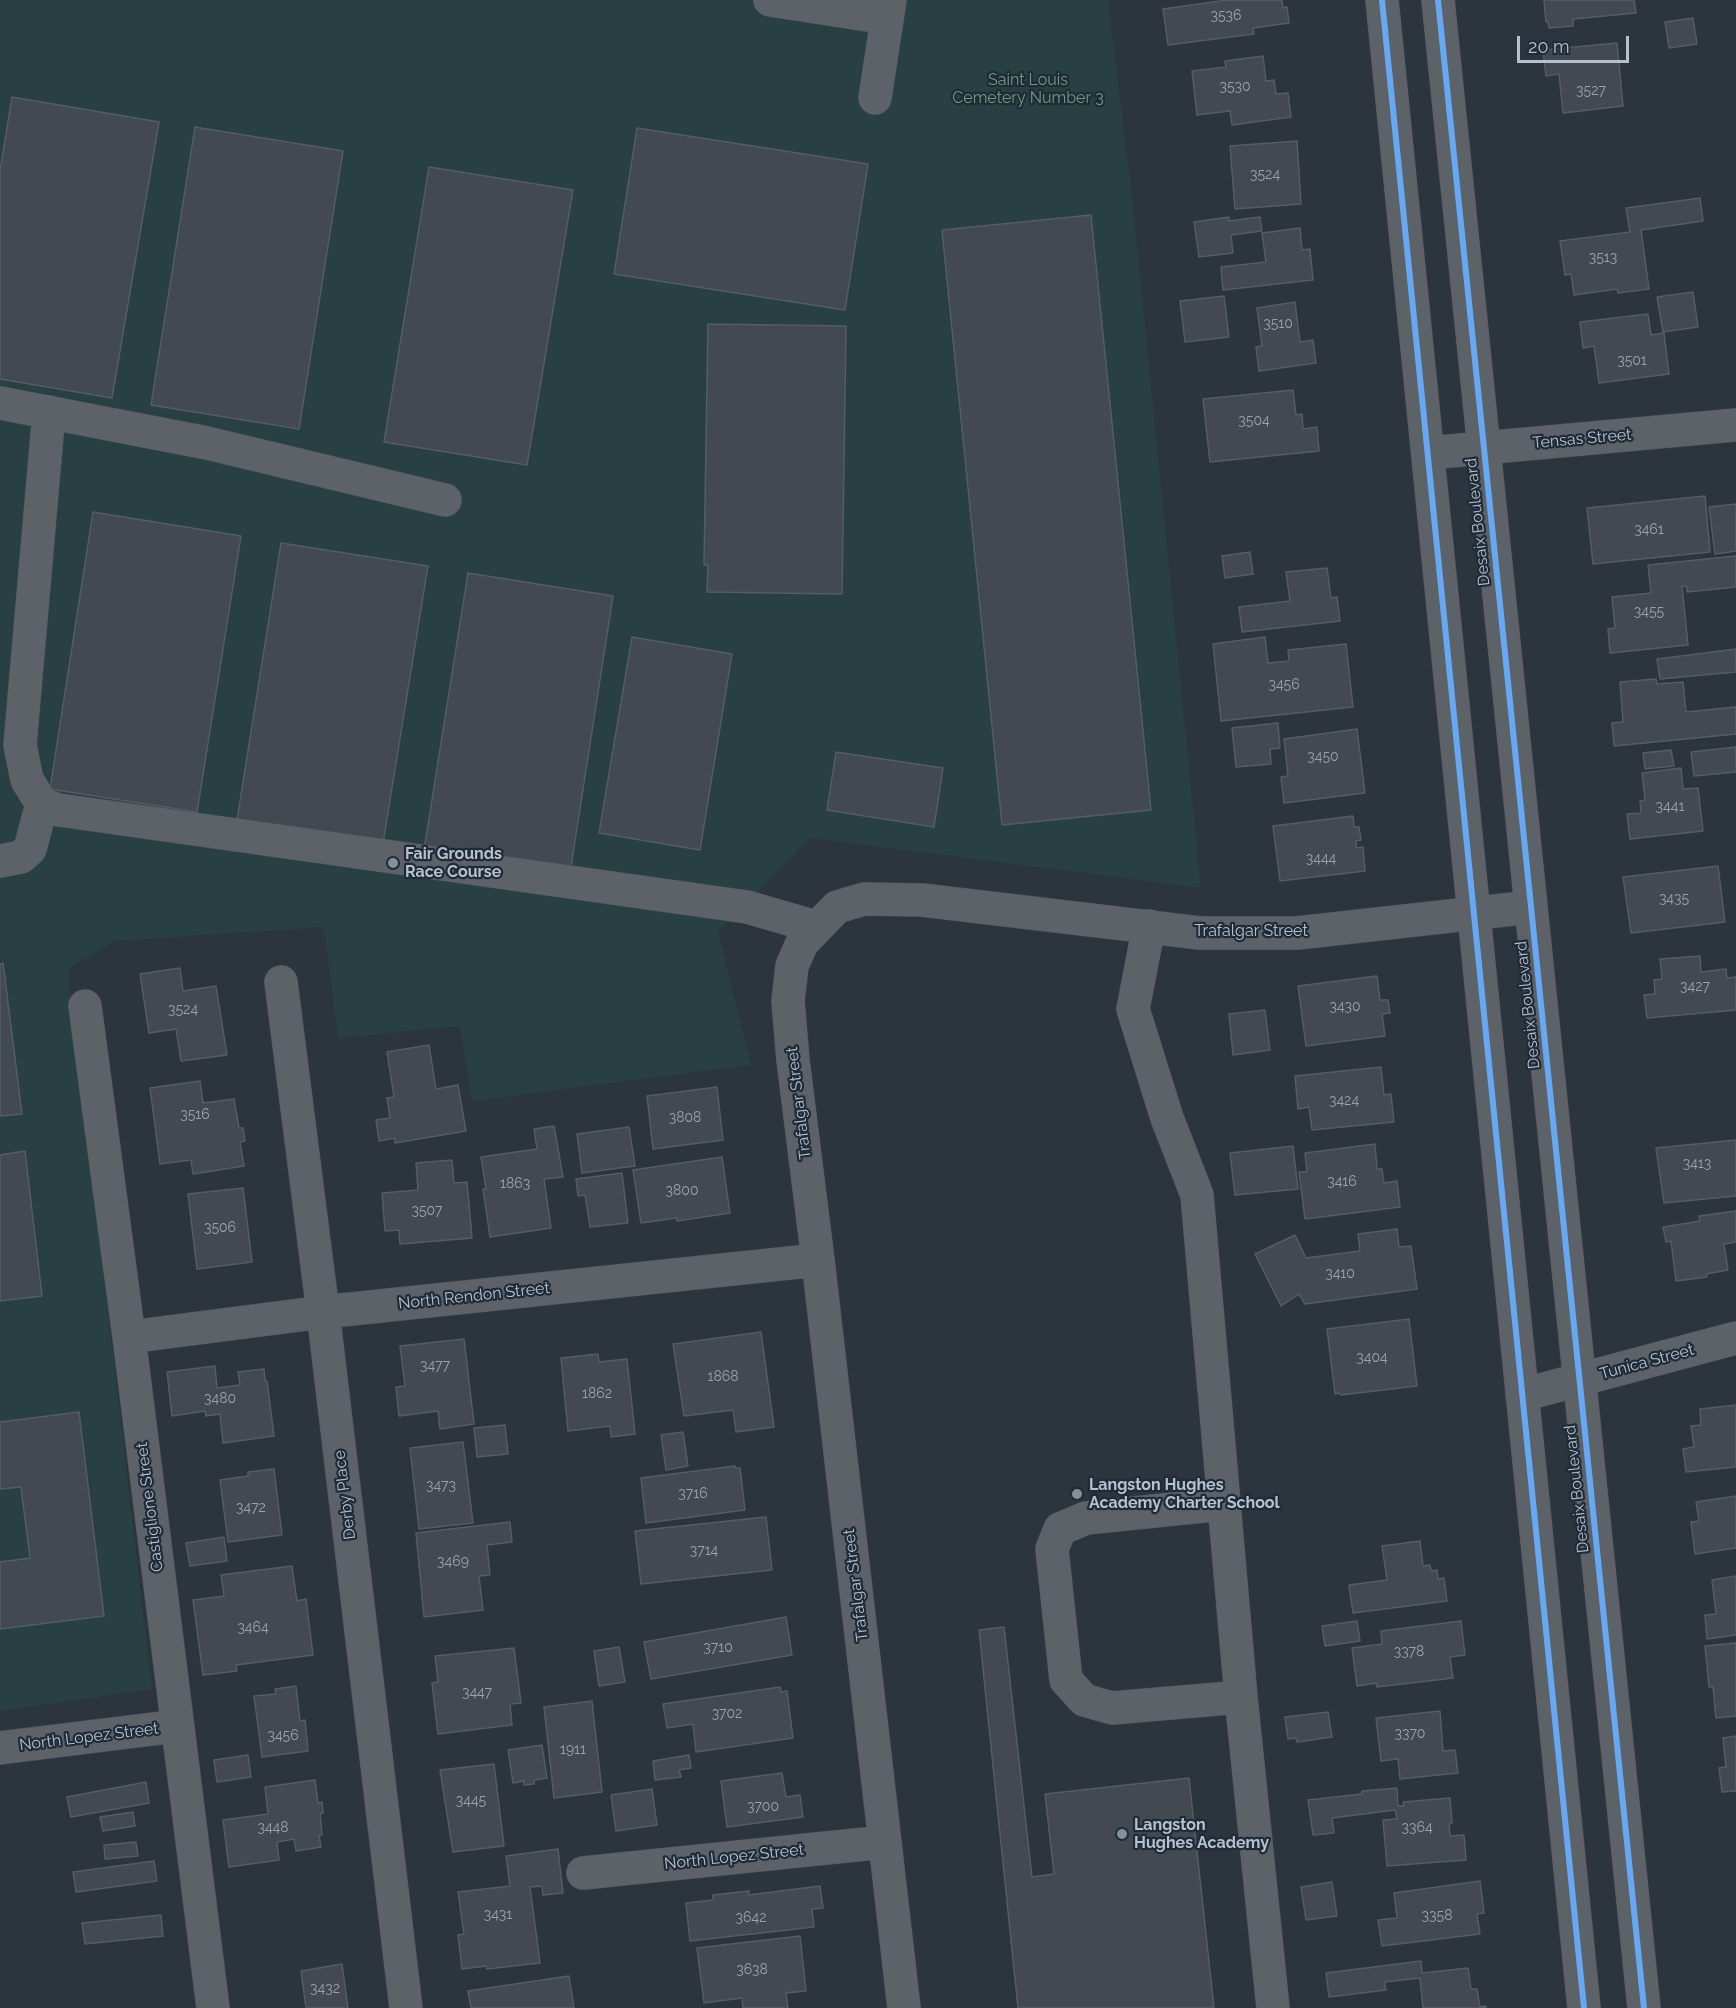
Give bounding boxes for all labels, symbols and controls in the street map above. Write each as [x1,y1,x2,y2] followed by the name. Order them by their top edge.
[1210,8,1242,24] house number: 3536
[1520,24,1632,62] scale bar
[1528,36,1570,57] text: 20 m
[952,70,1104,108] park label: Saint Louis Cemetery Number 3
[1219,79,1251,95] house number: 3530
[1576,83,1606,99] house number: 3527
[1250,167,1280,183] house number: 3524
[1589,250,1617,266] house number: 3513
[1263,316,1293,332] house number: 3510
[1617,353,1647,369] house number: 3501
[1238,413,1270,429] house number: 3504
[1532,425,1632,453] street label: Tensas Street
[1462,457,1494,587] street label: Desaix Boulevard
[1634,522,1664,538] house number: 3461
[1634,604,1664,620] house number: 3455
[1268,677,1300,693] house number: 3456
[1307,749,1339,765] house number: 3450
[1656,799,1684,815] house number: 3441
[405,844,502,882] place label: Fair Grounds Race Course
[1306,851,1336,867] house number: 3444
[386,856,400,870] marker: Fair Grounds Race Course
[1659,891,1689,907] house number: 3435
[1194,921,1308,941] street label: Trafalgar Street
[1512,940,1544,1070] street label: Desaix Boulevard
[1680,979,1710,995] house number: 3427
[1329,999,1361,1015] house number: 3430
[168,1002,198,1018] house number: 3524
[783,1045,815,1161] street label: Trafalgar Street
[1329,1093,1359,1109] house number: 3424
[180,1107,210,1123] house number: 3516
[669,1110,701,1126] house number: 3808
[1683,1156,1711,1172] house number: 3413
[1327,1174,1357,1190] house number: 3416
[500,1176,530,1192] house number: 1863
[666,1183,698,1199] house number: 3800
[411,1203,443,1219] house number: 3507
[204,1220,236,1236] house number: 3506
[1325,1266,1355,1282] house number: 3410
[397,1278,551,1314] street label: North Rendon Street
[1598,1340,1696,1384] street label: Tunica Street
[1356,1350,1388,1366] house number: 3404
[420,1358,450,1374] house number: 3477
[707,1369,739,1385] house number: 1868
[582,1386,612,1402] house number: 1862
[204,1391,236,1407] house number: 3480
[1561,1424,1593,1554] street label: Desaix Boulevard
[133,1441,167,1573] street label: Castiglione Street
[330,1449,360,1541] street label: Derby Place
[1089,1475,1280,1513] place label: Langston Hughes Academy Charter School
[426,1478,456,1494] house number: 3473
[678,1486,708,1502] house number: 3716
[1070,1487,1084,1501] marker: Langston Hughes Academy Charter School
[236,1500,266,1516] house number: 3472
[840,1527,872,1643] street label: Trafalgar Street
[690,1543,718,1559] house number: 3714
[437,1554,469,1570] house number: 3469
[237,1620,269,1636] house number: 3464
[703,1640,733,1656] house number: 3710
[1394,1644,1424,1660] house number: 3378
[462,1685,492,1701] house number: 3447
[712,1706,742,1722] house number: 3702
[18,1719,160,1755] street label: North Lopez Street
[1395,1726,1425,1742] house number: 3370
[267,1728,299,1744] house number: 3456
[560,1742,586,1758] house number: 1911
[456,1793,486,1809] house number: 3445
[747,1799,779,1815] house number: 3700
[1134,1815,1269,1853] place label: Langston Hughes Academy
[257,1820,289,1836] house number: 3448
[1401,1820,1433,1836] house number: 3364
[1115,1827,1129,1841] marker: Langston Hughes Academy
[663,1840,805,1874] street label: North Lopez Street
[484,1907,512,1923] house number: 3431
[1422,1908,1452,1924] house number: 3358
[736,1910,766,1926] house number: 3642
[736,1962,768,1978] house number: 3638
[310,1981,340,1997] house number: 3432

